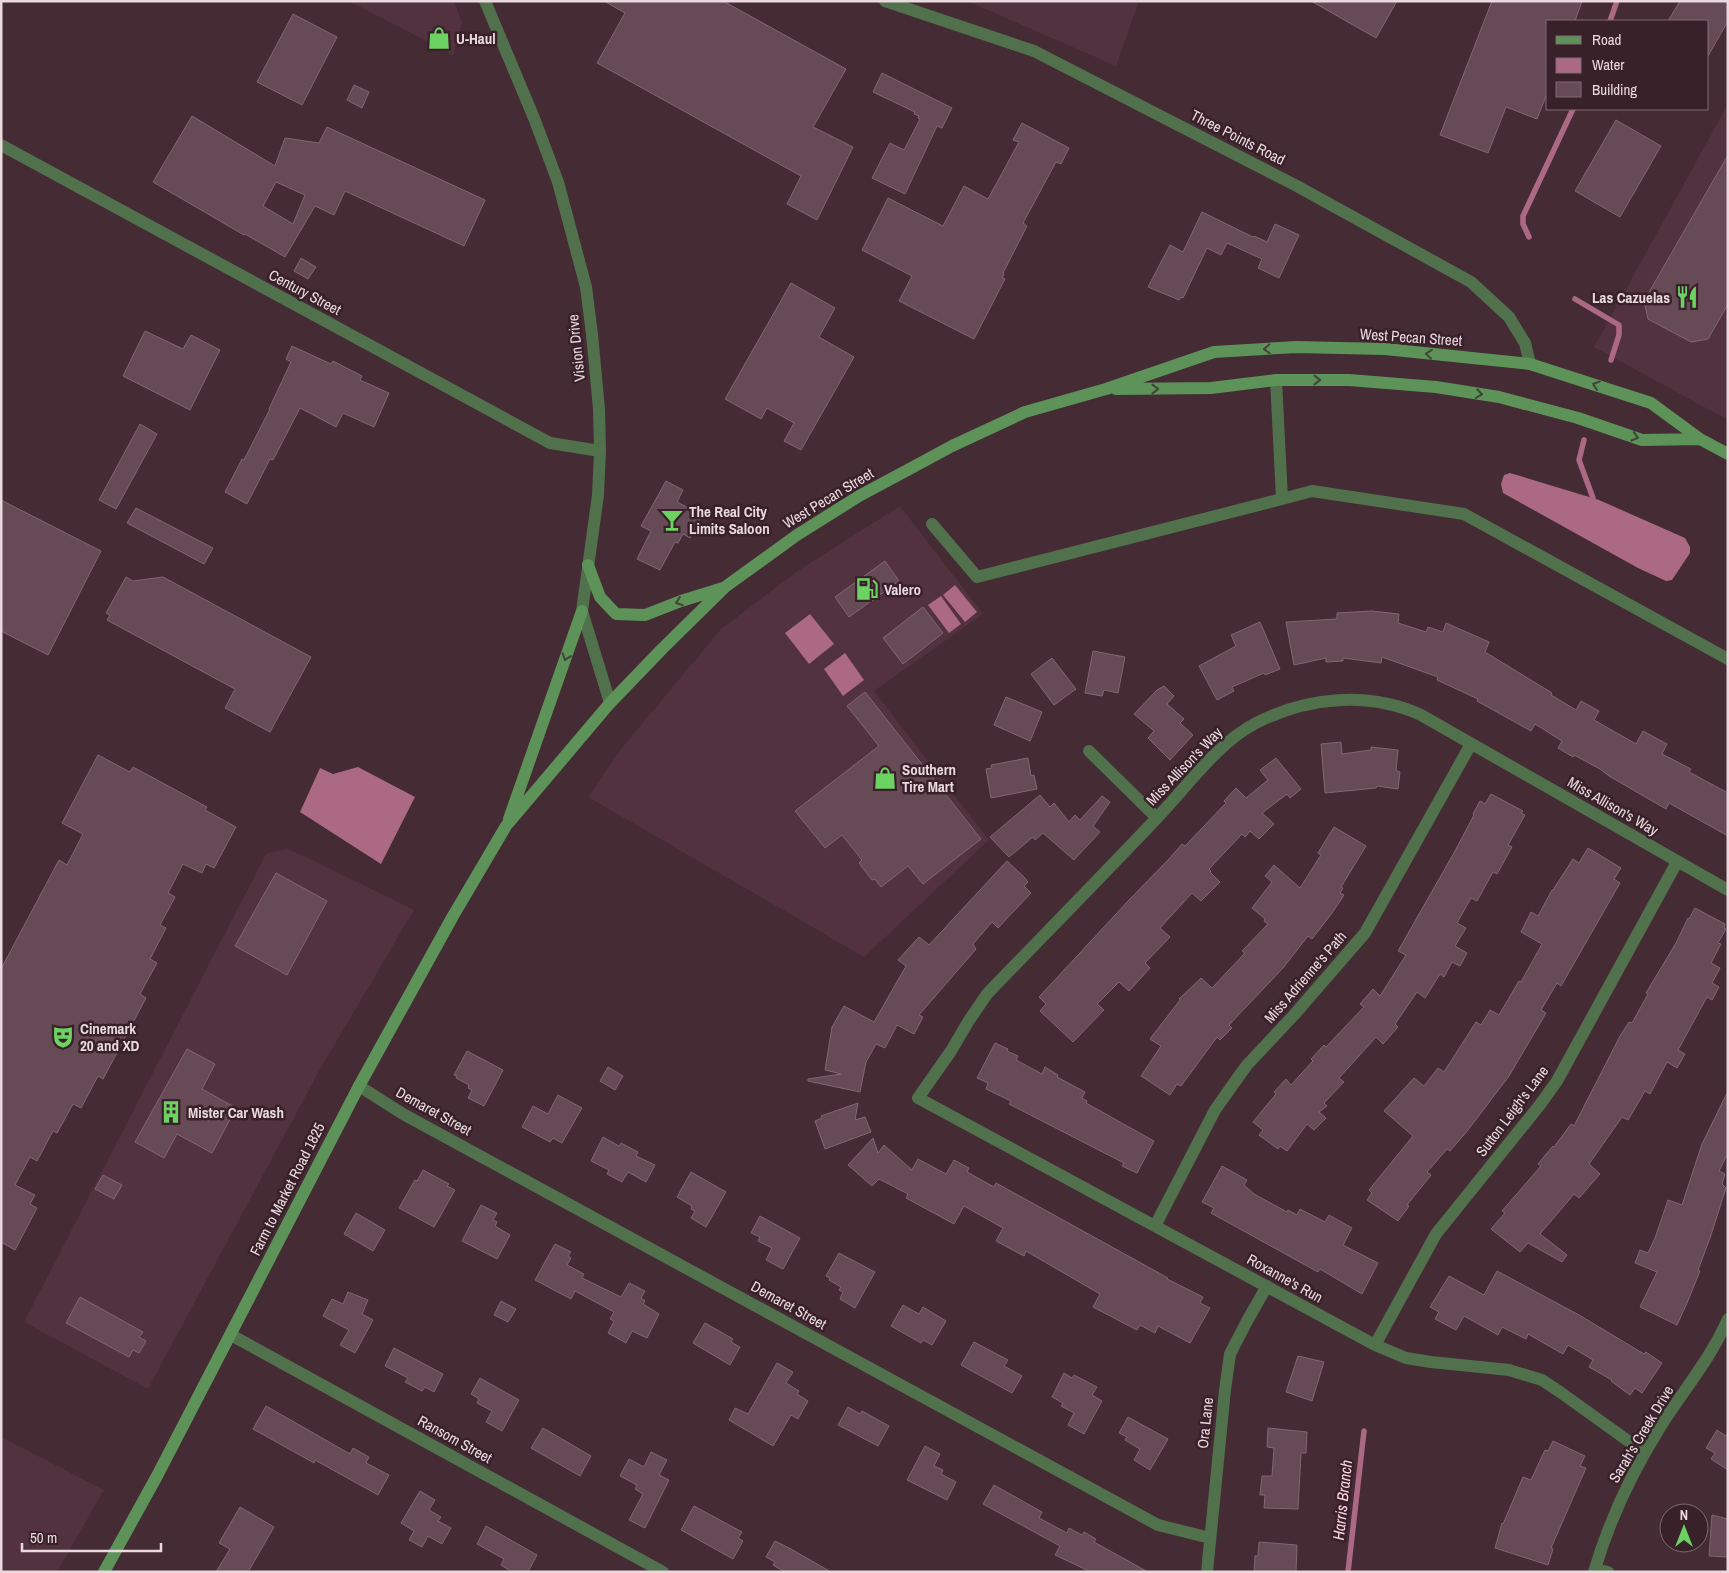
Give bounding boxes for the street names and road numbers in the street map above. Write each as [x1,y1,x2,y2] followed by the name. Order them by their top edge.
[1187,104,1289,170] street label: Three Points Road
[265,264,345,320] street label: Century Street
[562,313,590,383] street label: Vision Drive
[1359,323,1463,351] street label: West Pecan Street
[779,462,878,533] street label: West Pecan Street
[1141,722,1227,810] street label: Miss Allison's Way
[1564,771,1663,841] street label: Miss Allison's Way
[1259,926,1351,1028] street label: Miss Adrienne's Path
[1471,1061,1553,1161] street label: Sutton Leigh's Lane
[392,1082,476,1141] street label: Demaret Street
[244,1119,330,1259] street label: Farm to Market Road 1825
[1243,1249,1327,1307] street label: Roxanne's Run
[747,1276,831,1335] street label: Demaret Street
[1604,1381,1679,1487] street label: Sarah's Creek Drive
[1192,1396,1218,1450] street label: Ora Lane
[414,1410,496,1468] street label: Ransom Street

